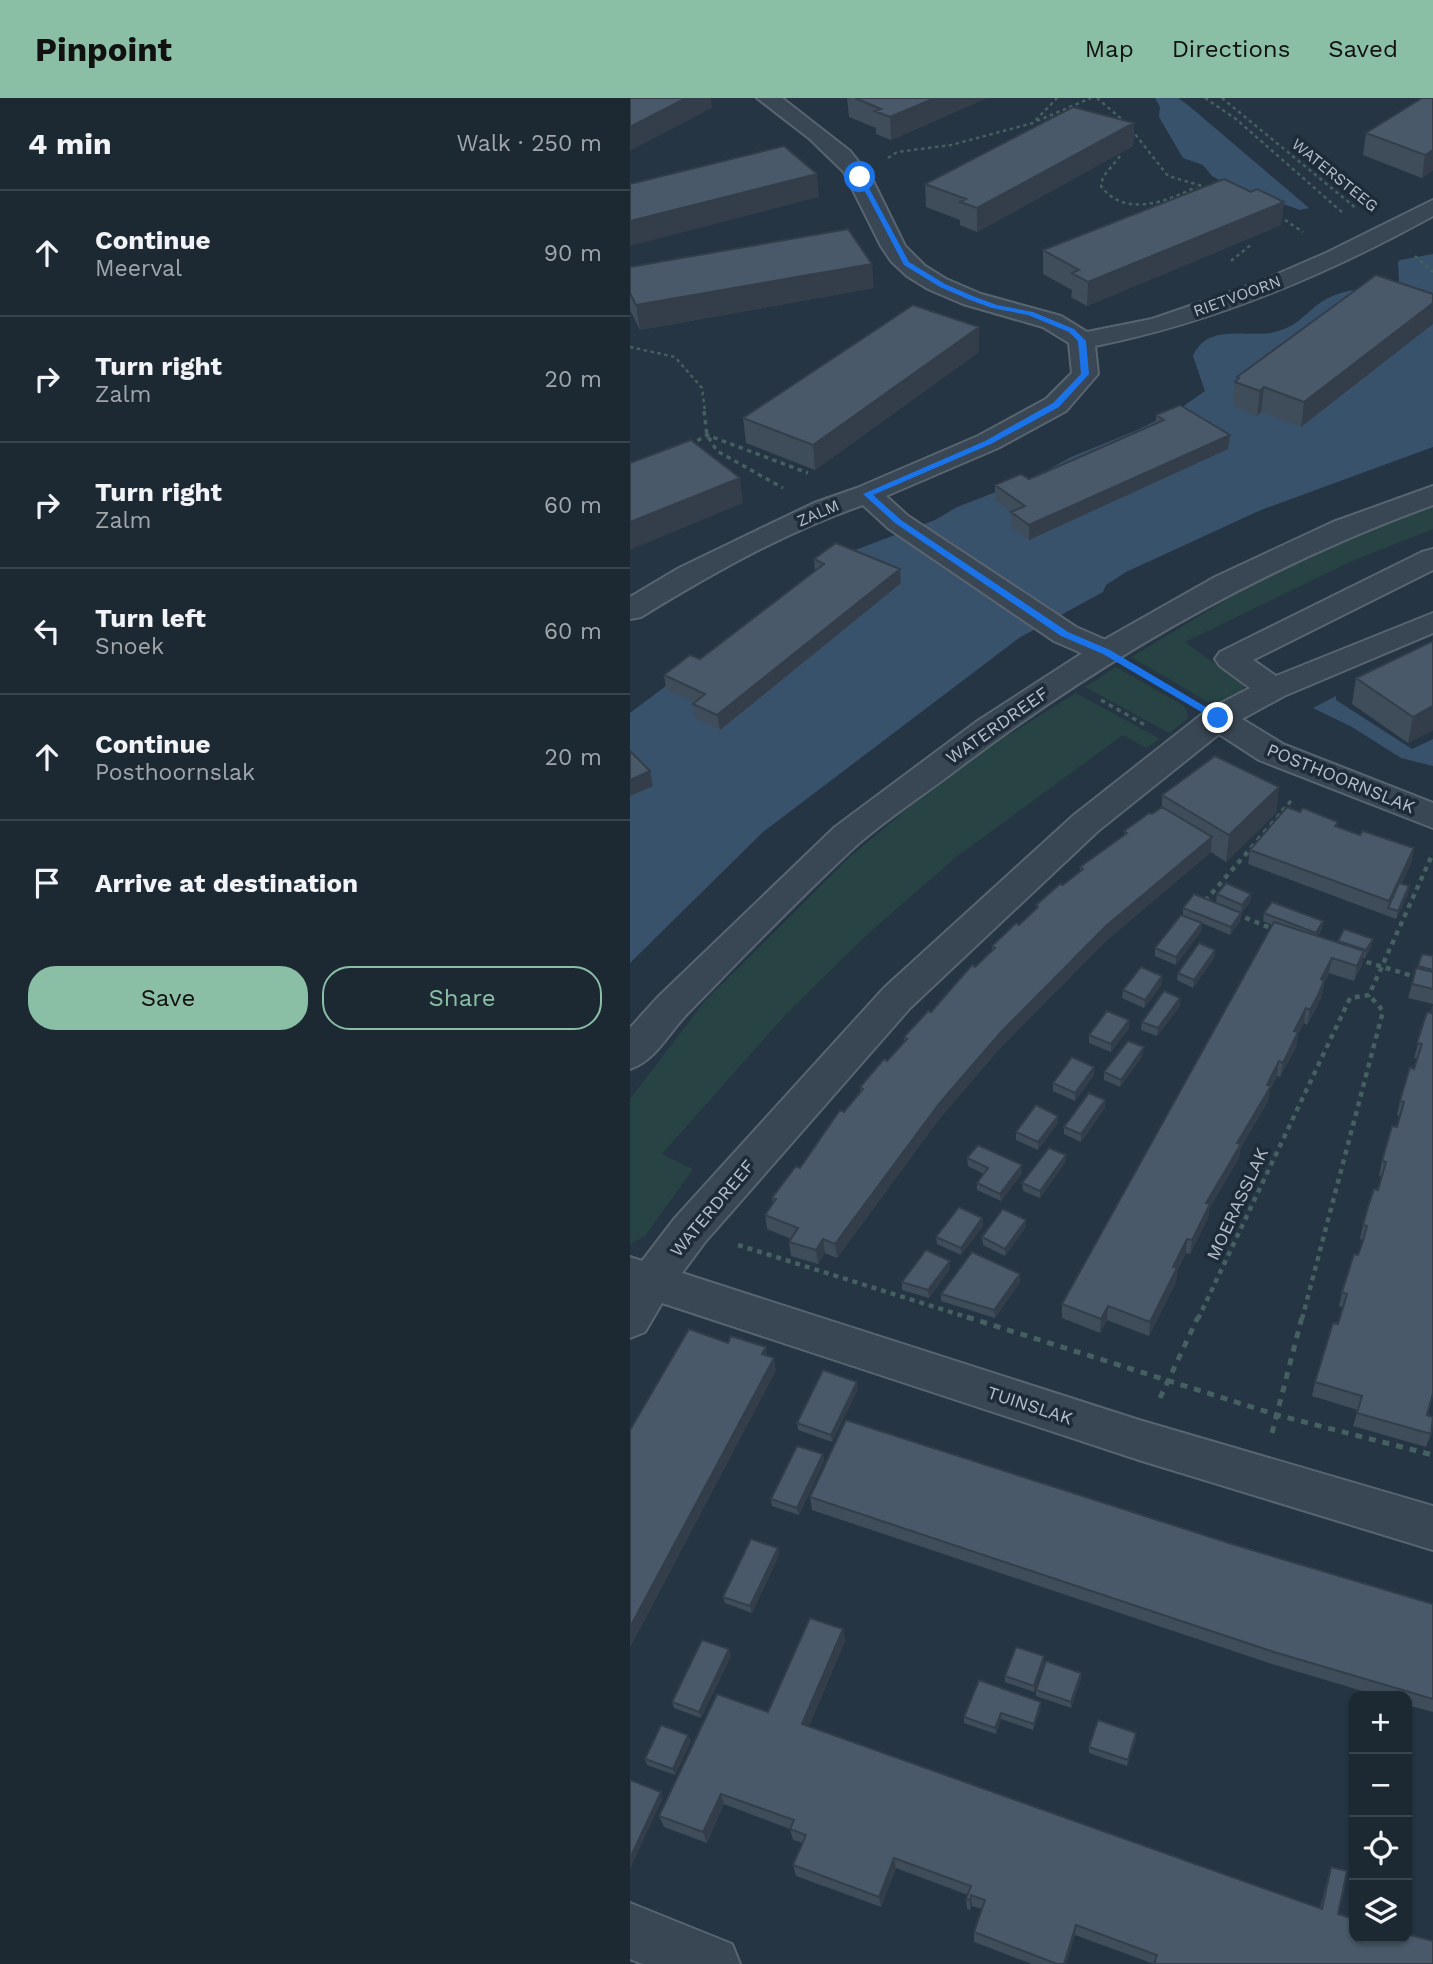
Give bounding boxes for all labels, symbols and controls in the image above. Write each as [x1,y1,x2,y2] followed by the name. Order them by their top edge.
[35,30,172,69] text: Pinpoint
[1085,35,1134,63] text: Map
[1172,35,1290,63] text: Directions
[1328,35,1398,63] text: Saved
[28,126,112,161] text: 4 min
[456,130,602,157] text: Walk · 250 m
[1288,134,1382,216] street label: WATERSTEEG
[844,161,875,192] route start
[95,225,211,255] text: Continue
[28,234,66,272] icon: ahead
[544,240,602,267] text: 90 m
[95,255,182,282] text: Meerval
[1191,271,1283,321] street label: RIETVOORN
[95,351,222,381] text: Turn right
[28,360,66,398] icon: right
[545,366,602,393] text: 20 m
[95,381,151,408] text: Zalm
[95,477,222,507] text: Turn right
[28,486,66,524] icon: right
[544,492,602,519] text: 60 m
[794,496,842,530] street label: ZALM
[95,507,151,534] text: Zalm
[95,603,206,633] text: Turn left
[28,612,66,650] icon: left
[544,618,602,645] text: 60 m
[95,633,164,660] text: Snoek
[942,682,1052,768] street label: WATERDREEF
[1202,702,1233,733] route end
[95,729,211,759] text: Continue
[28,738,66,776] icon: ahead
[1264,739,1418,817] street label: POSTHOORNSLAK
[545,744,602,771] text: 20 m
[95,759,255,786] text: Posthoornslak
[28,864,66,902] icon: arrive
[95,868,358,898] text: Arrive at destination
[28,966,308,1030] button: Save
[322,966,602,1030] button: Share
[1202,1144,1272,1264] street label: MOERASSLAK
[665,1155,759,1261] street label: WATERDREEF
[985,1381,1075,1429] street label: TUINSLAK
[1349,1691,1412,1943] map controls
[1349,1691,1412,1754] button: +
[1349,1754,1412,1817] button: −
[1349,1817,1412,1880] button: locate
[1349,1880,1412,1943] button: layers

